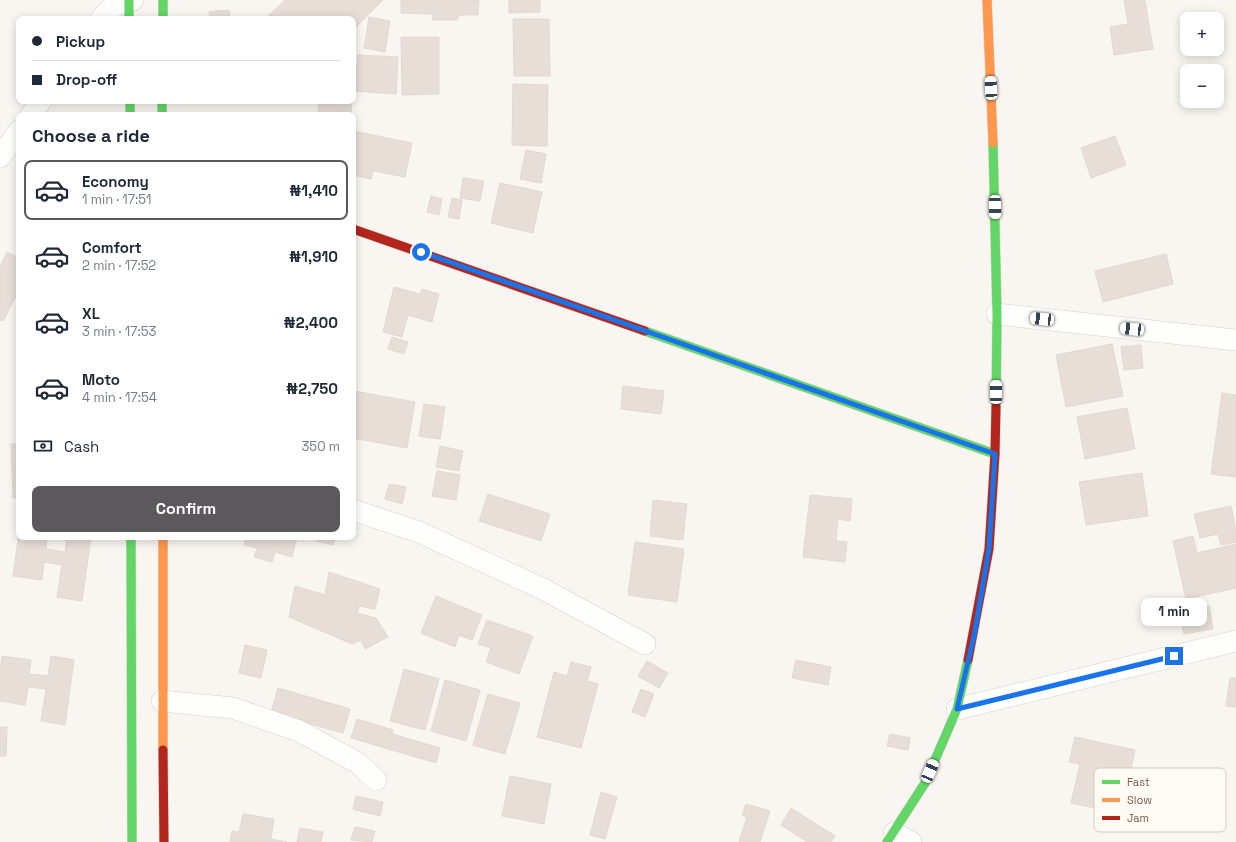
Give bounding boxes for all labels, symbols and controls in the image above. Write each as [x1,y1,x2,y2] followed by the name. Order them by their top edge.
[1180,12,1224,108] map controls
[1180,12,1224,56] button: +
[56,32,105,51] text: Pickup
[1180,64,1224,108] button: −
[56,70,117,89] text: Drop-off
[984,76,998,100] car
[32,124,150,147] text: Choose a ride
[34,172,70,208] icon: car
[82,172,149,191] text: Economy
[289,181,338,200] text: ₦1,410
[82,191,151,208] text: 1 min · 17:51
[989,195,1001,219] car
[34,238,70,274] icon: car
[82,238,142,257] text: Comfort
[412,243,430,261] route start
[289,247,338,266] text: ₦1,910
[82,257,156,274] text: 2 min · 17:52
[34,304,70,340] icon: car
[82,304,100,323] text: XL
[1029,312,1055,326] car
[284,313,338,332] text: ₦2,400
[1119,322,1145,336] car
[82,323,156,340] text: 3 min · 17:53
[34,370,70,406] icon: car
[82,370,120,389] text: Moto
[286,379,338,398] text: ₦2,750
[990,380,1002,404] car
[82,389,157,406] text: 4 min · 17:54
[32,435,54,457] icon: cash
[64,437,99,456] text: Cash
[302,438,340,455] text: 350 m
[32,486,340,532] button: Confirm
[1141,598,1207,626] callout: 1 min
[1158,603,1190,620] text: 1 min
[1165,647,1183,665] route end
[920,758,940,784] car
[1094,768,1226,832] legend
[1127,775,1150,789] text: Fast
[1127,793,1152,807] text: Slow
[1127,811,1149,825] text: Jam

